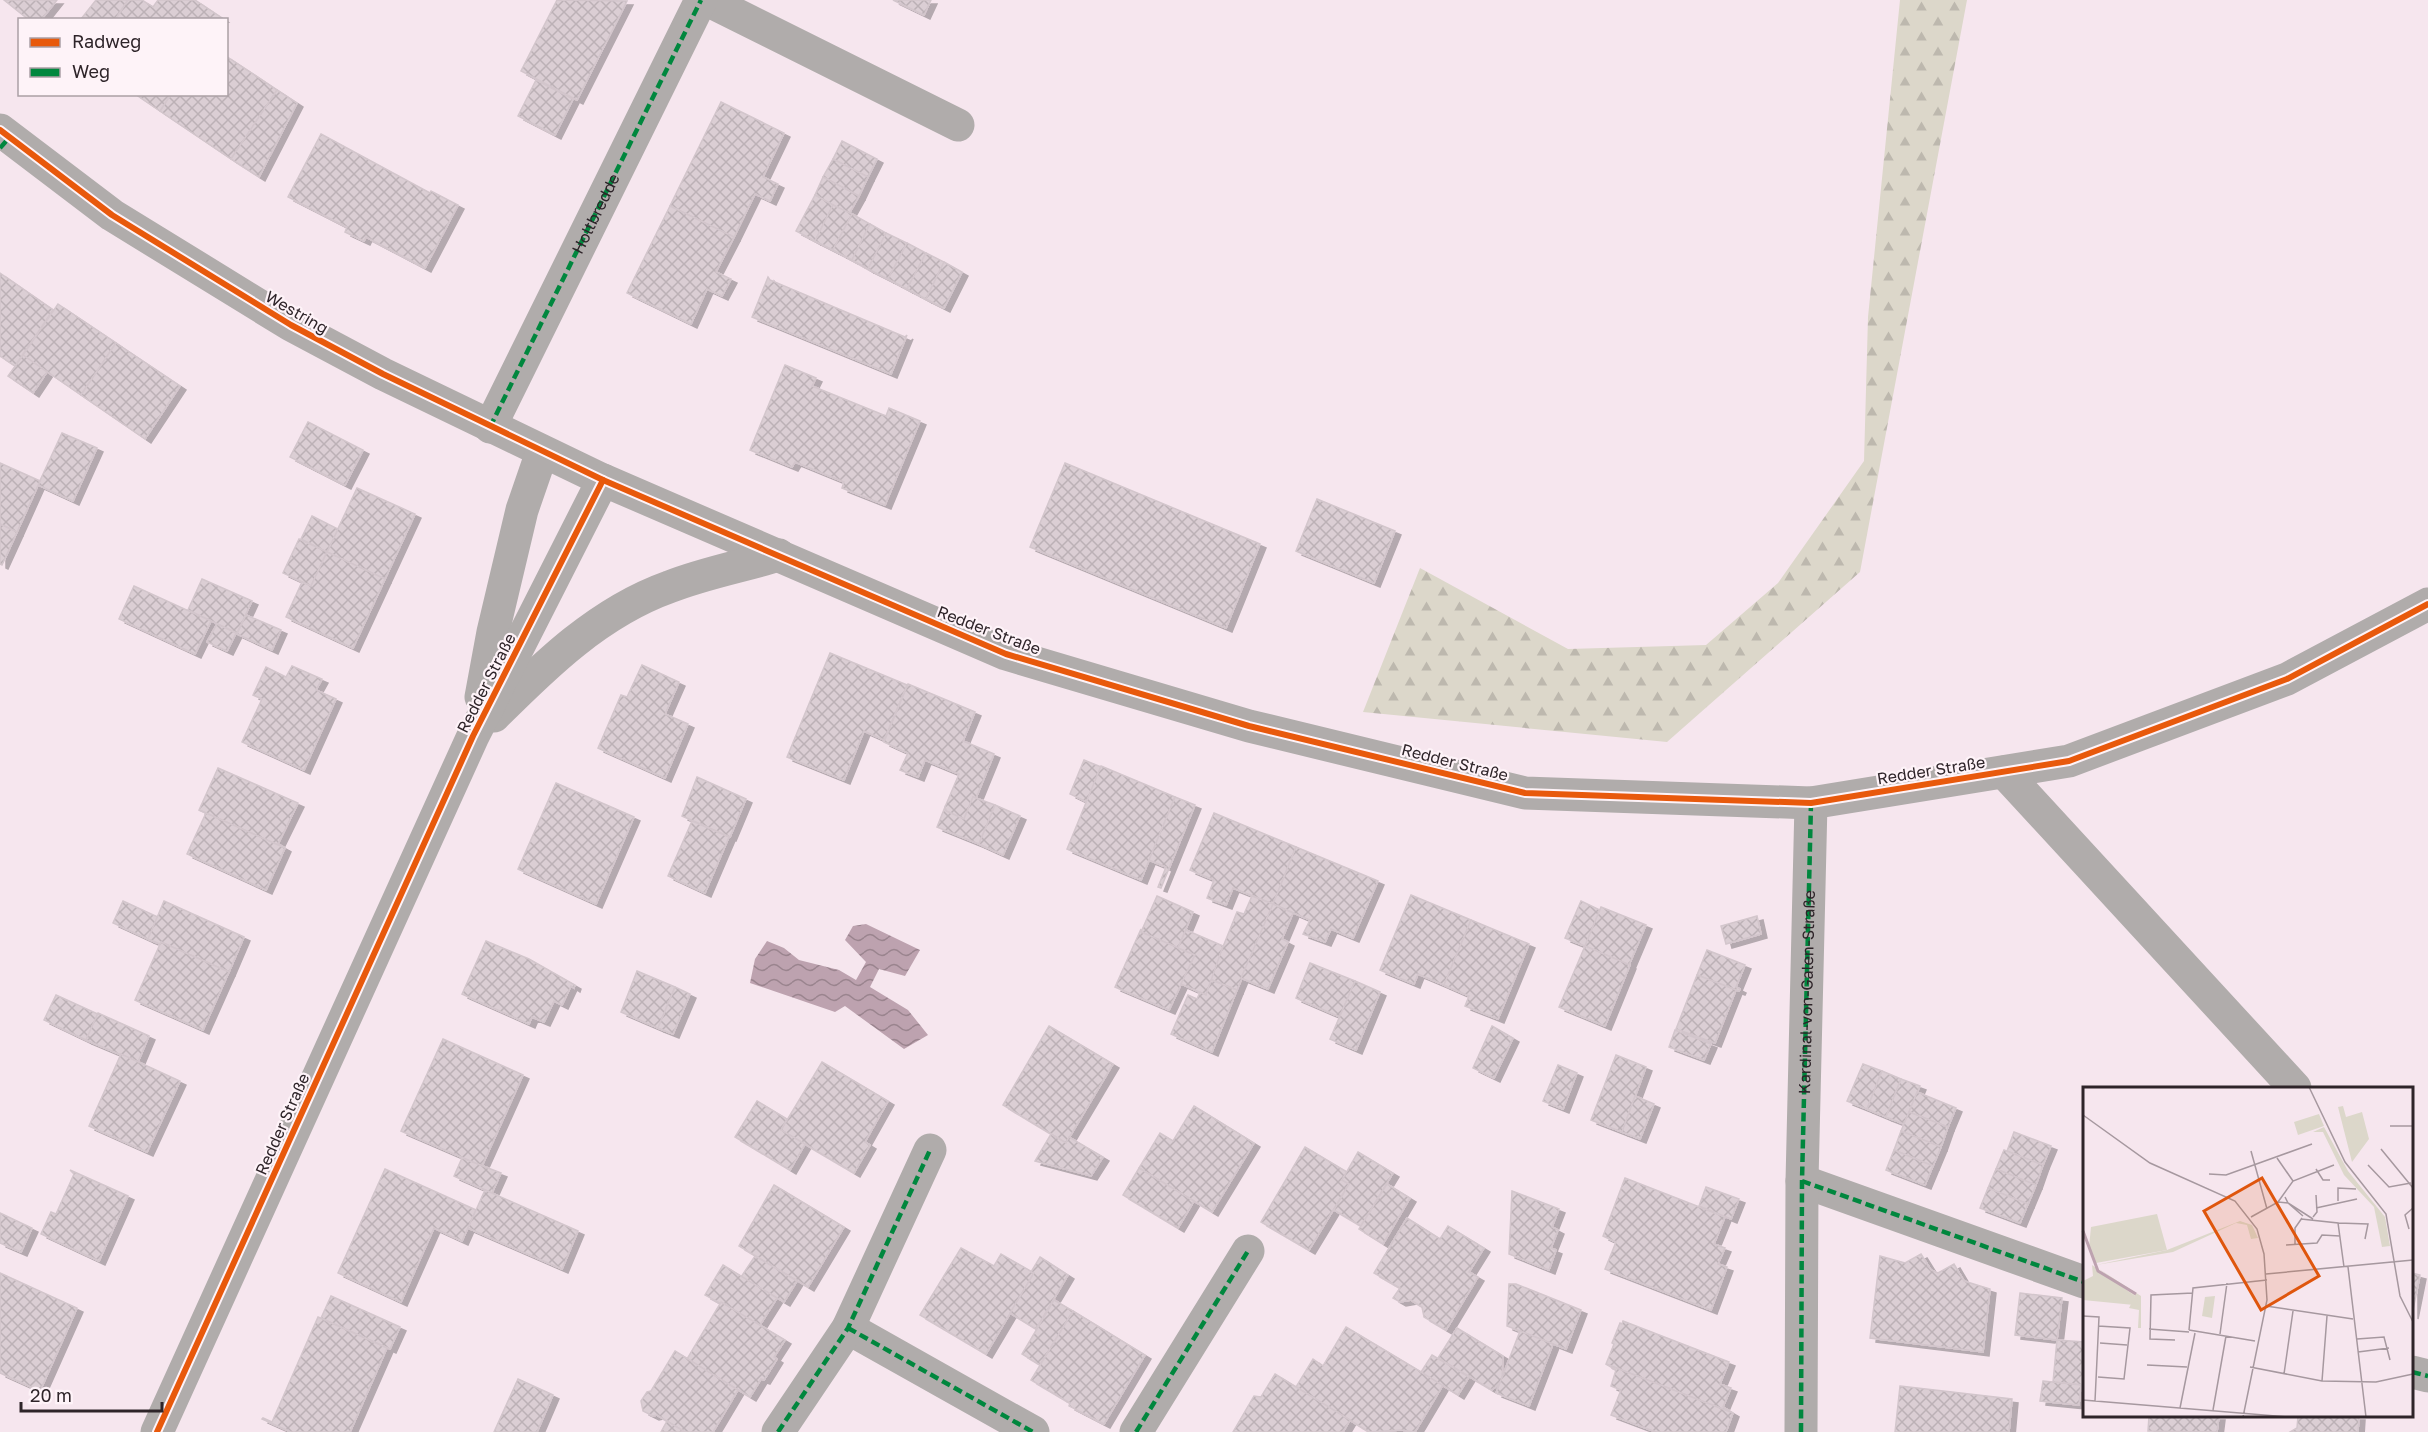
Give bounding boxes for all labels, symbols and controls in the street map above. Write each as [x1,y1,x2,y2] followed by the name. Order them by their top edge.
[18,18,228,96] legend
[72,30,141,52] text: Radweg
[72,60,110,82] text: Weg
[567,170,624,257] street label: Holtbredde
[262,286,332,338] street label: Westring
[934,601,1044,659] street label: Redder Straße
[452,630,520,736] street label: Redder Straße
[1400,739,1510,785] street label: Redder Straße
[1876,752,1986,788] street label: Redder Straße
[1794,890,1819,1094] street label: Kardinal-von-Galen-Straße
[251,1070,313,1178] street label: Redder Straße
[2083,1087,2413,1417] inset map
[21,1375,162,1413] scale bar
[30,1384,72,1406] text: 20 m

